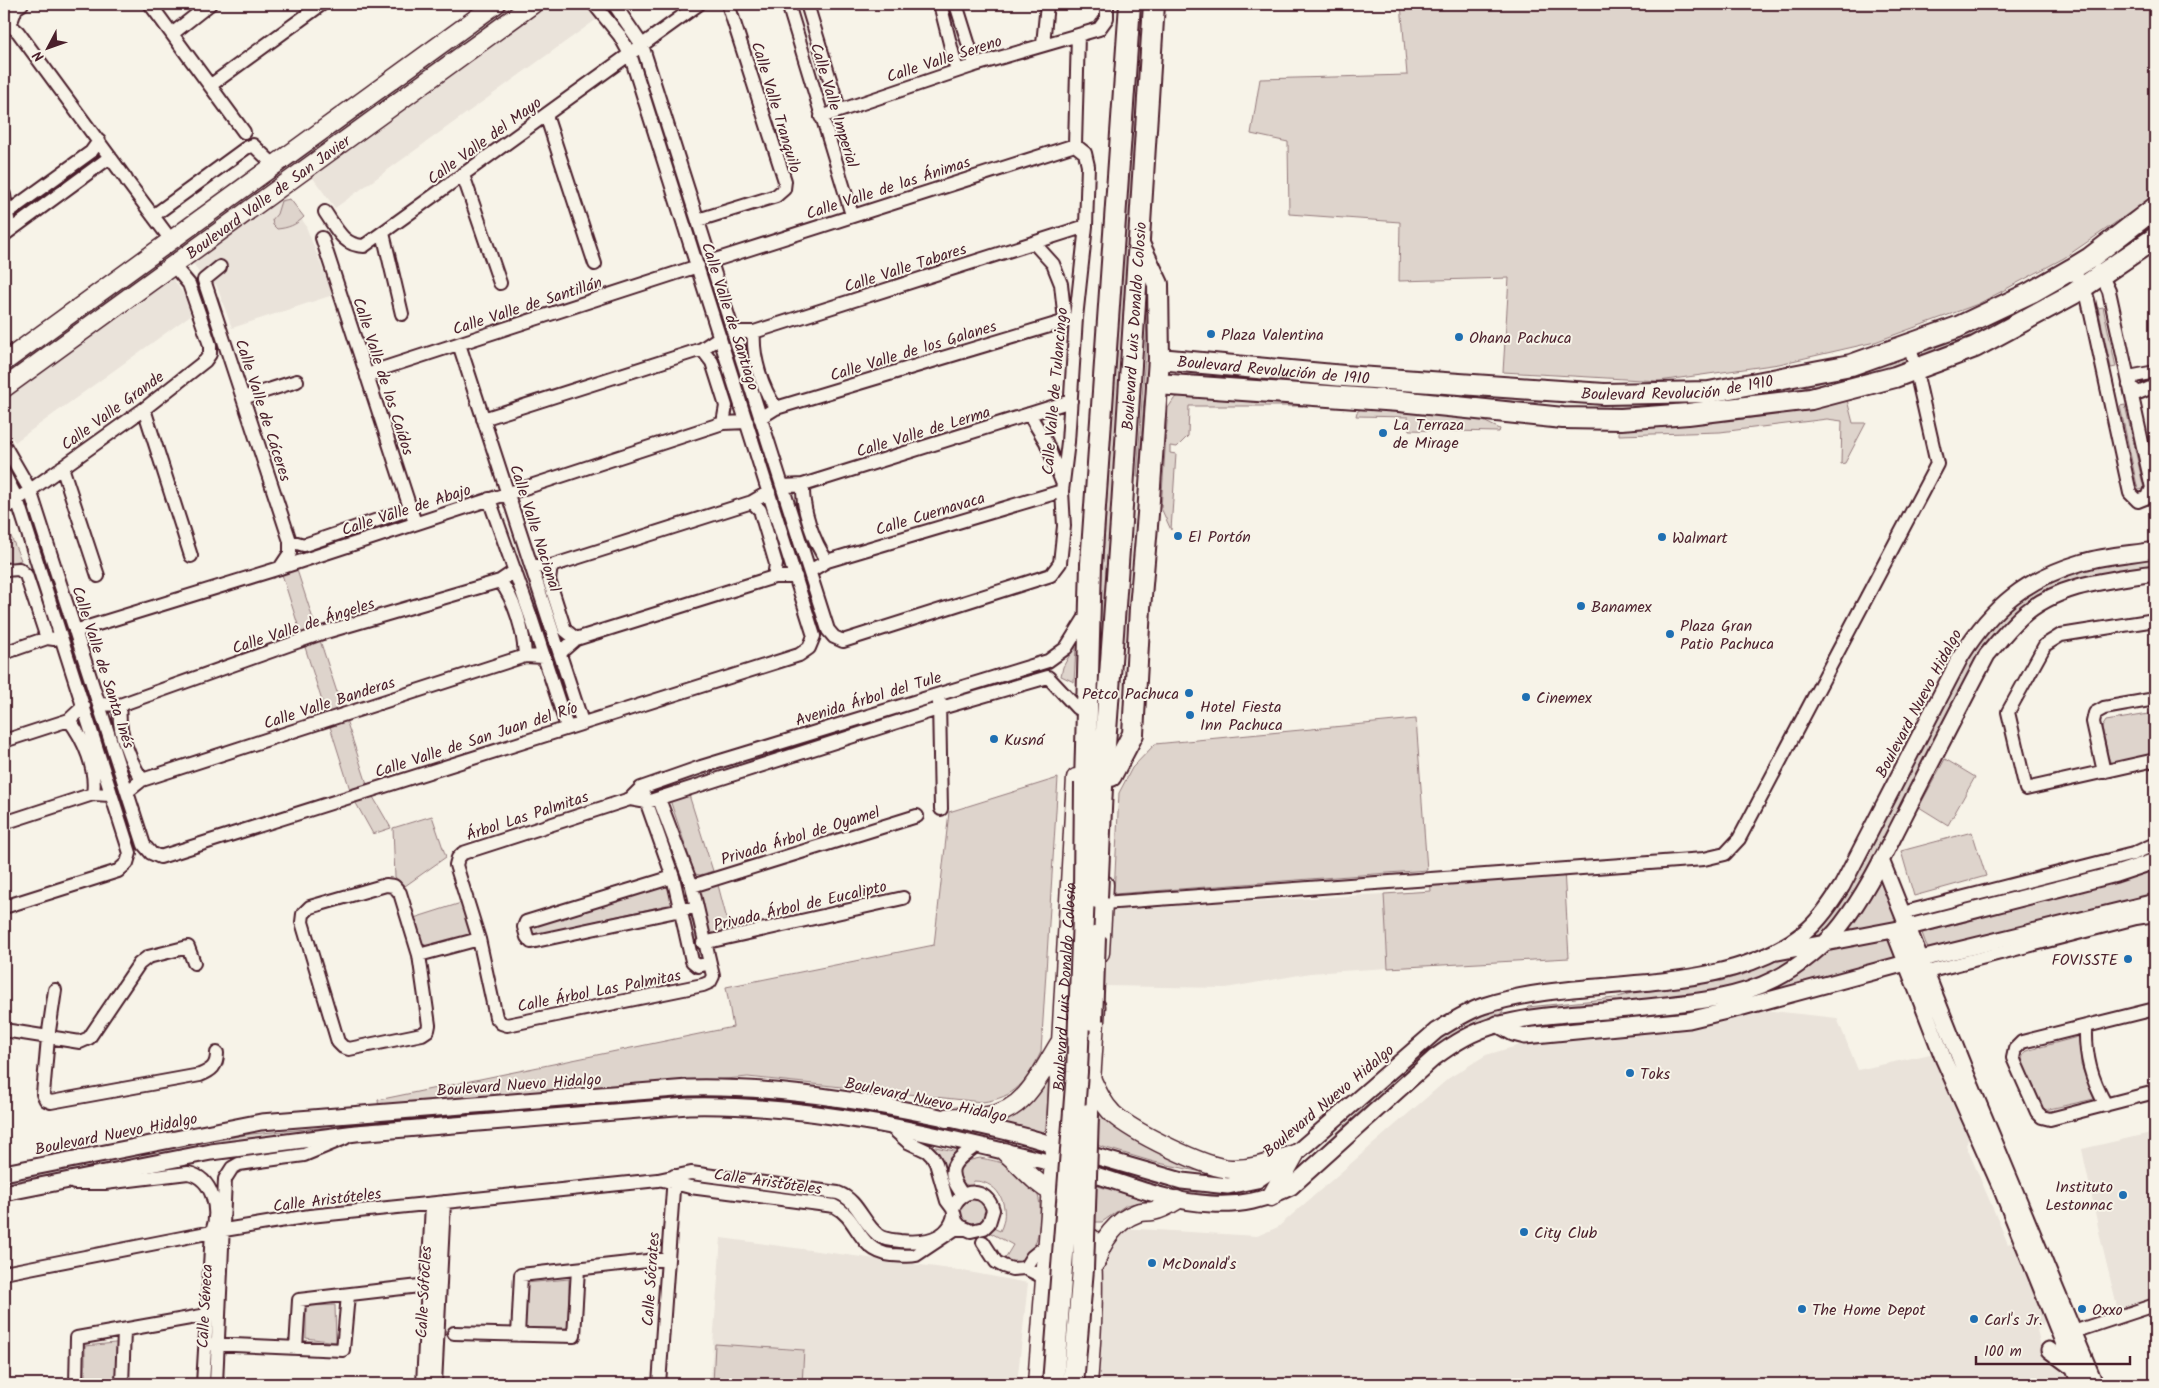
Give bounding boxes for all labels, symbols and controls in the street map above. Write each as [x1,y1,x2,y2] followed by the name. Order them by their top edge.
[22,22,72,72] north arrow
[884,29,1005,90] street label: Calle Valle Sereno
[744,39,807,176] street label: Calle Valle Tranquilo
[803,40,864,171] street label: Calle Valle Imperial
[28,45,50,66] text: N
[422,91,547,191] street label: Calle Valle del Mayo
[181,128,358,266] street label: Boulevard Valle de San Javier
[803,150,974,227] street label: Calle Valle de las Ánimas
[1116,221,1154,431] street label: Boulevard Luis Donaldo Colosio
[841,237,970,300] street label: Calle Valle Tabares
[694,239,765,394] street label: Calle Valle de Santiago
[449,270,606,342] street label: Calle Valle de Santillán
[345,294,420,459] street label: Calle Valle de los Caídos
[1036,306,1075,476] street label: Calle Valle de Tulancingo
[827,314,1000,389] street label: Calle Valle de los Galanes
[1221,323,1324,348] place label: Plaza Valentina
[1469,326,1572,351] place label: Ohana Pachuca
[1205,328,1217,340] marker: Plaza Valentina
[1453,331,1465,343] marker: Ohana Pachuca
[228,336,297,485] street label: Calle Valle de Cáceres
[1176,350,1370,392] street label: Boulevard Revolución de 1910
[56,365,170,457] street label: Calle Valle Grande
[1580,369,1776,408] street label: Boulevard Revolución de 1910
[853,400,994,465] street label: Calle Valle de Lerma
[1393,413,1464,456] place label: La Terraza de Mirage
[1377,427,1389,439] marker: La Terraza de Mirage
[502,462,567,595] street label: Calle Valle Nacional
[339,478,474,543] street label: Calle Valle de Abajo
[873,486,988,543] street label: Calle Cuernavaca
[1188,525,1251,550] place label: El Portón
[1672,526,1728,551] place label: Walmart
[1172,530,1184,542] marker: El Portón
[1656,531,1668,543] marker: Walmart
[64,583,141,752] street label: Calle Valle de Santa Inés
[229,592,378,661] street label: Calle Valle de Ángeles
[1591,595,1653,620] place label: Banamex
[1575,600,1587,612] marker: Banamex
[1680,614,1774,657] place label: Plaza Gran Patio Pachuca
[1870,625,1969,782] street label: Boulevard Nuevo Hidalgo
[1664,628,1676,640] marker: Plaza Gran Patio Pachuca
[792,665,945,734] street label: Avenida Árbol del Tule
[260,670,399,736] street label: Calle Valle Banderas
[1082,682,1179,707] place label: Petco Pachuca
[1536,686,1593,711] place label: Cinemex
[1183,687,1195,699] marker: Petco Pachuca
[1520,691,1532,703] marker: Cinemex
[1200,695,1283,738] place label: Hotel Fiesta Inn Pachuca
[372,696,581,785] street label: Calle Valle de San Juan del Río
[1184,709,1196,721] marker: Hotel Fiesta Inn Pachuca
[1004,728,1045,753] place label: Kusná
[988,733,1000,745] marker: Kusná
[463,785,592,848] street label: Árbol Las Palmitas
[718,800,883,873] street label: Privada Árbol de Oyamel
[711,874,889,939] street label: Privada Árbol de Eucalipto
[1047,882,1084,1092] street label: Boulevard Luis Donaldo Colosio
[2051,948,2119,973] place label: FOVISSTE
[2122,953,2134,965] marker: FOVISSTE
[515,963,683,1020] street label: Calle Árbol Las Palmitas
[1258,1038,1400,1164] street label: Boulevard Nuevo Hidalgo
[1640,1062,1670,1087] place label: Toks
[436,1067,602,1104] street label: Boulevard Nuevo Hidalgo
[1624,1067,1636,1079] marker: Toks
[842,1071,1009,1130] street label: Boulevard Nuevo Hidalgo
[33,1106,200,1162] street label: Boulevard Nuevo Hidalgo
[712,1163,824,1202] street label: Calle Aristóteles
[2045,1175,2113,1218] place label: Instituto Lestonnac
[272,1181,383,1220] street label: Calle Aristóteles
[2117,1189,2129,1201] marker: Instituto Lestonnac
[1534,1221,1598,1246] place label: City Club
[1518,1226,1530,1238] marker: City Club
[636,1231,667,1327] street label: Calle Sócrates
[410,1245,439,1339] street label: Calle Sófocles
[1162,1252,1237,1277] place label: McDonald's
[1146,1257,1158,1269] marker: McDonald's
[191,1263,220,1349] street label: Calle Séneca
[1812,1298,1926,1323] place label: The Home Depot
[2092,1298,2123,1323] place label: Oxxo
[1796,1303,1808,1315] marker: The Home Depot
[2076,1303,2088,1315] marker: Oxxo
[1984,1308,2042,1333] place label: Carl's Jr.
[1968,1313,1980,1325] marker: Carl's Jr.
[1976,1333,2130,1365] scale bar
[1984,1340,2022,1364] text: 100 m

